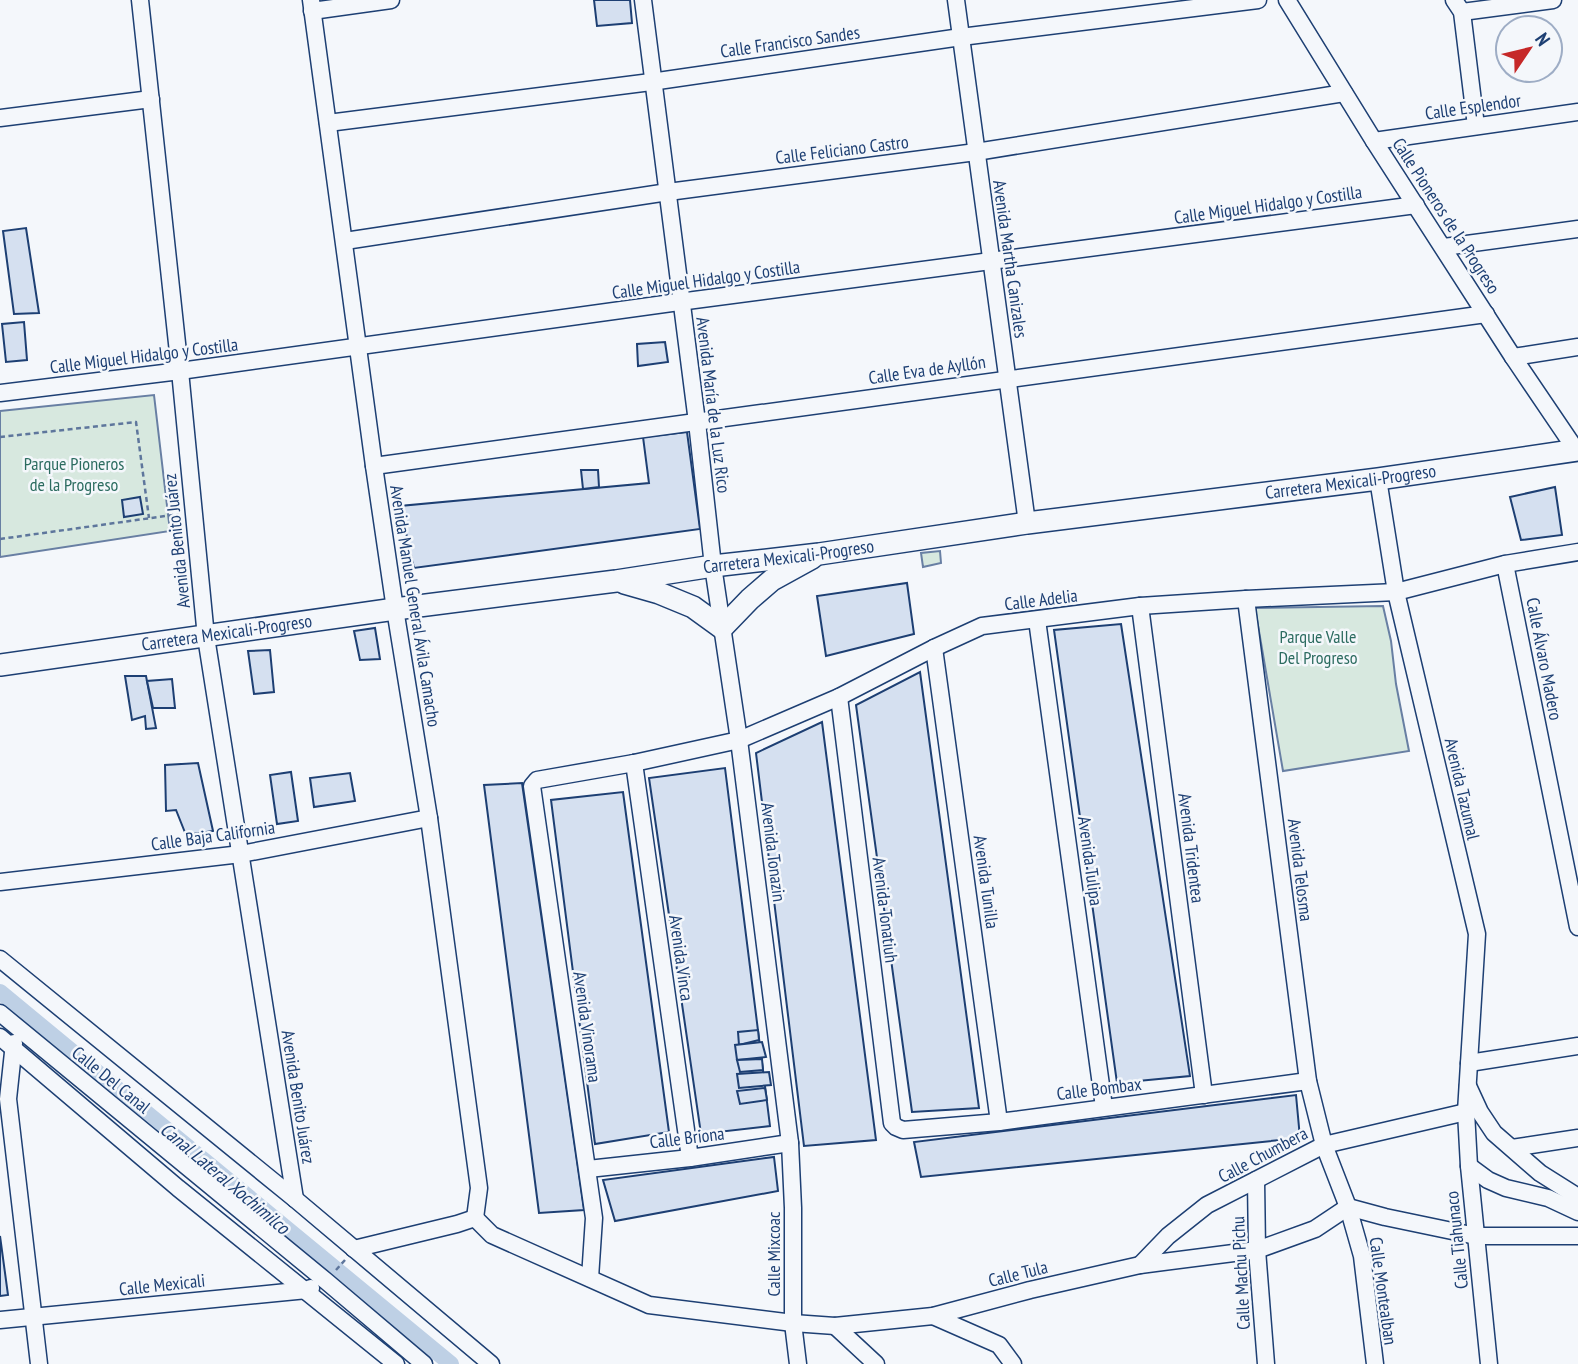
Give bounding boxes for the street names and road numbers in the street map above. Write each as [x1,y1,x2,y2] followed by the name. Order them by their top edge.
[719,20,861,63] street label: Calle Francisco Sandes
[1424,88,1522,125] street label: Calle Esplendor
[774,130,910,169] street label: Calle Feliciano Castro
[1387,133,1506,298] street label: Calle Pioneros de la Progreso
[988,178,1033,339] street label: Avenida Martha Canizales
[1173,180,1363,229] street label: Calle Miguel Hidalgo y Costilla
[611,255,801,304] street label: Calle Miguel Hidalgo y Costilla
[691,316,736,494] street label: Avenida María de la Luz Rico
[49,333,239,378] street label: Calle Miguel Hidalgo y Costilla
[867,350,987,389] street label: Calle Eva de Ayllón
[1264,459,1438,504] street label: Carretera Mexicali-Progreso
[158,473,195,609] street label: Avenida Benito Juárez
[385,483,446,729] street label: Avenida Manuel General Ávila Camacho
[701,534,876,578] street label: Carretera Mexicali-Progreso
[1003,584,1079,615] street label: Calle Adelia
[1521,596,1568,722] street label: Calle Álvaro Madero
[140,609,314,656] street label: Carretera Mexicali-Progreso
[1440,736,1486,843] street label: Avenida Tazumal
[1173,792,1210,904] street label: Avenida Tridentea
[756,801,791,903] street label: Avenida Tonazin
[149,815,276,856] street label: Calle Baja California
[1073,815,1108,907] street label: Avenida Tulipa
[1283,817,1318,923] street label: Avenida Telosma
[969,834,1004,930] street label: Avenida Tunilla
[868,856,903,964] street label: Avenida Tonatiuh
[664,914,699,1002] street label: Avenida Vinca
[568,970,607,1084] street label: Avenida Vinorama
[277,1028,320,1165] street label: Avenida Benito Juárez
[67,1041,156,1119] street label: Calle Del Canal
[1055,1072,1143,1105] street label: Calle Bombax
[1214,1121,1311,1188] street label: Calle Chumbera
[648,1122,726,1153] street label: Calle Briona
[1440,1190,1473,1290] street label: Calle Tiahunaco
[762,1211,785,1296] street label: Calle Mixcoac
[1226,1216,1255,1330] street label: Calle Machu Pichu
[1365,1236,1402,1346] street label: Calle Montealban
[986,1255,1050,1292] street label: Calle Tula
[118,1269,206,1300] street label: Calle Mexicali

